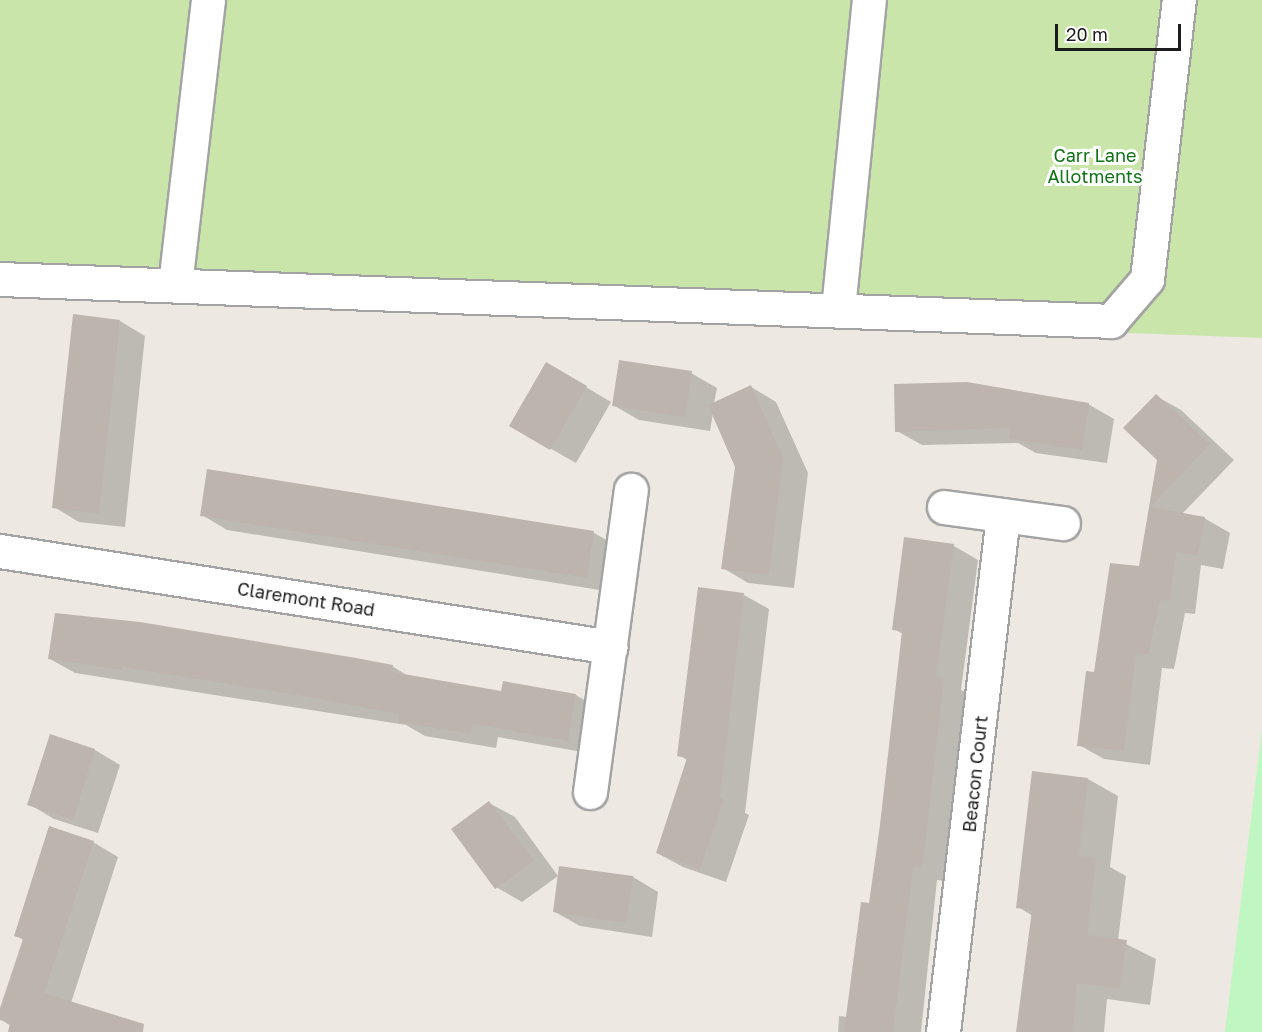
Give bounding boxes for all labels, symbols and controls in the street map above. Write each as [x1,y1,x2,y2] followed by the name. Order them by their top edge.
[1058,12,1184,50] scale bar
[1066,23,1108,45] text: 20 m
[1047,145,1143,188] park label: Carr Lane Allotments
[236,577,376,621] street label: Claremont Road
[958,715,992,833] street label: Beacon Court

